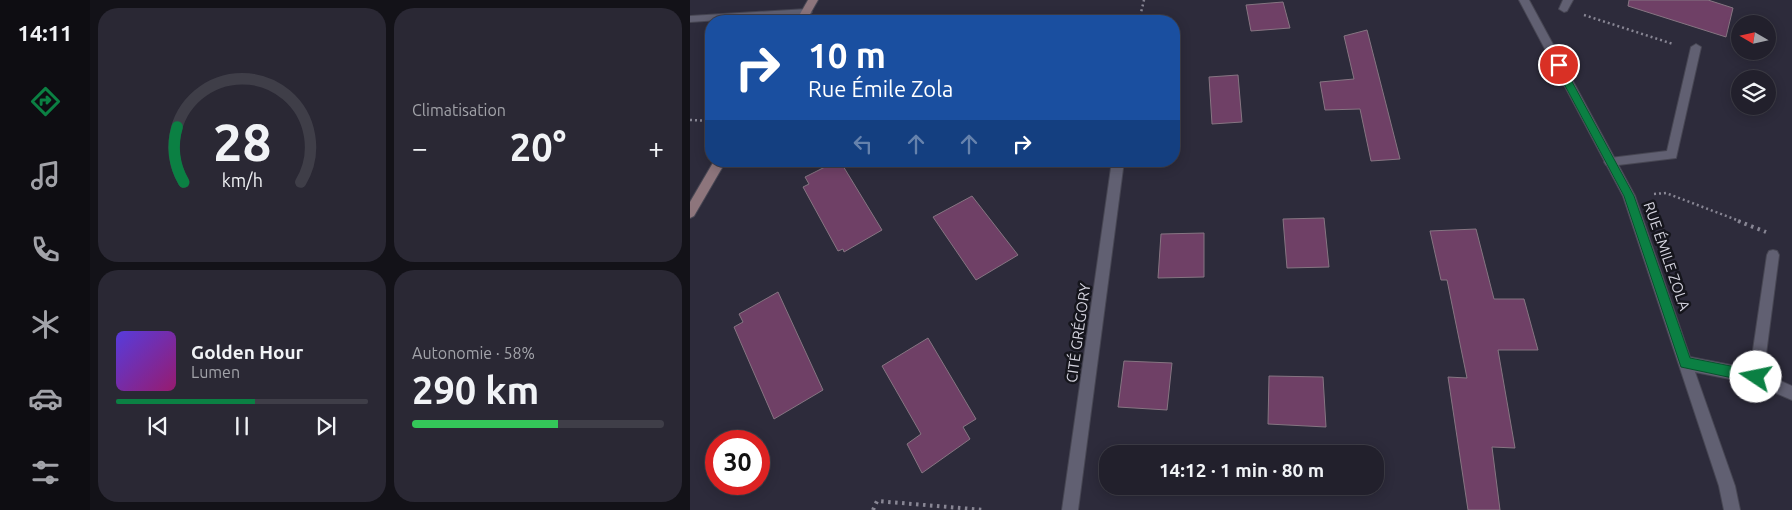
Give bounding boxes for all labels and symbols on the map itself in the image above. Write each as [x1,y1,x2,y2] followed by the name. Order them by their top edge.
[1731,15,1776,60] north arrow
[1538,44,1580,86] pin
[1640,199,1694,313] street label: RUE ÉMILE ZOLA
[1063,282,1093,384] street label: CITÉ GRÉGORY
[1729,350,1781,402] position arrow
[705,430,770,495] speed limit sign: 30

